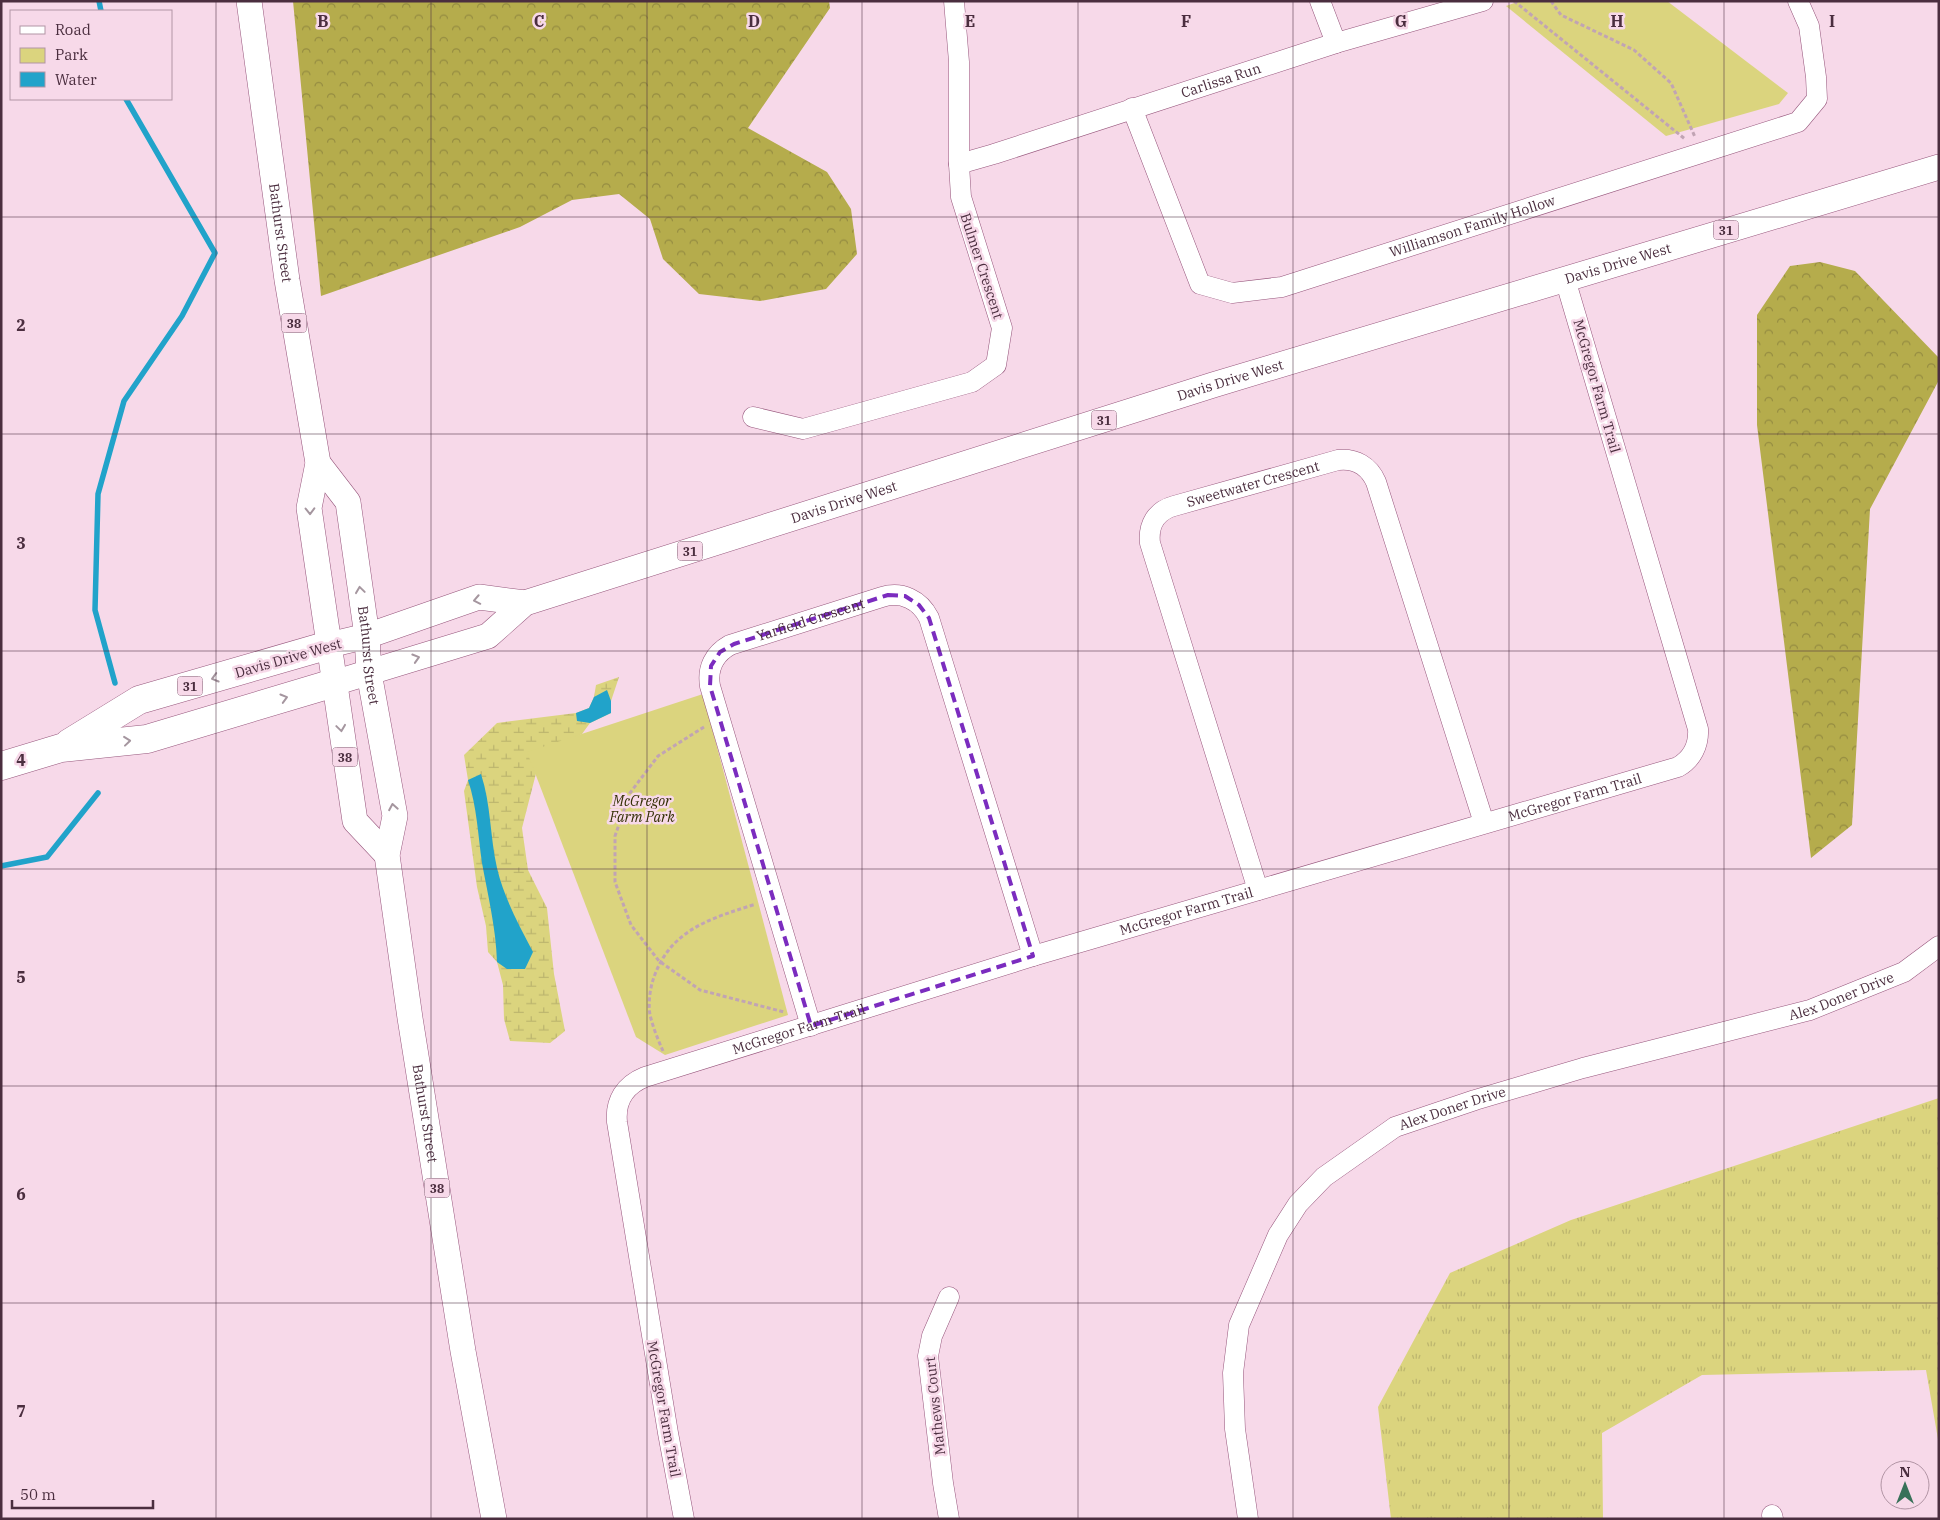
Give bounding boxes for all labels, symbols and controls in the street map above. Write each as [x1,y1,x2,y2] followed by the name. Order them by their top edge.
[10,10,172,100] legend
[317,11,329,31] text: B
[534,11,544,31] text: C
[748,11,760,31] text: D
[965,11,975,31] text: E
[1181,11,1191,31] text: F
[1395,11,1407,31] text: G
[1611,11,1624,31] text: H
[1829,11,1835,31] text: I
[55,20,91,39] text: Road
[55,45,88,64] text: Park
[1179,59,1263,102] street label: Carlissa Run
[55,70,97,89] text: Water
[265,182,296,284] street label: Bathurst Street
[1387,191,1558,261] street label: Williamson Family Hollow
[956,211,1008,321] street label: Bulmer Crescent
[1714,220,1738,240] road number: 31
[1563,239,1673,288] street label: Davis Drive West
[282,314,306,332] road number: 38
[16,315,26,335] text: 2
[1569,317,1625,455] street label: McGregor Farm Trail
[1175,355,1285,405] street label: Davis Drive West
[1092,410,1116,430] road number: 31
[1185,457,1321,511] street label: Sweetwater Crescent
[789,477,899,527] street label: Davis Drive West
[305,507,315,515] one-way arrow
[16,533,26,553] text: 3
[678,542,702,560] road number: 31
[356,586,366,594] one-way arrow
[472,594,481,604] one-way arrow
[754,594,867,645] street label: Yarfield Crescent
[354,605,384,706] street label: Bathurst Street
[233,634,343,682] street label: Davis Drive West
[411,654,420,664] one-way arrow
[211,673,219,683] one-way arrow
[178,676,202,696] road number: 31
[279,694,287,704] one-way arrow
[335,725,346,733] one-way arrow
[123,736,131,747] one-way arrow
[332,748,358,766] road number: 38
[16,750,26,770] text: 4
[1506,769,1644,825] street label: McGregor Farm Trail
[608,792,675,826] park label: McGregor Farm Park
[389,803,399,812] one-way arrow
[1117,883,1255,939] street label: McGregor Farm Trail
[16,967,26,987] text: 5
[1787,968,1896,1024] street label: Alex Doner Drive
[730,1000,867,1058] street label: McGregor Farm Trail
[408,1063,442,1164] street label: Bathurst Street
[1397,1082,1508,1134] street label: Alex Doner Drive
[424,1178,450,1198] road number: 38
[16,1184,26,1204] text: 6
[643,1339,685,1479] street label: McGregor Farm Trail
[921,1356,949,1456] street label: Mathews Court
[16,1401,26,1421] text: 7
[1880,1460,1930,1510] north arrow
[1899,1463,1911,1481] text: N
[12,1478,154,1510] scale bar
[20,1485,56,1504] text: 50 m

